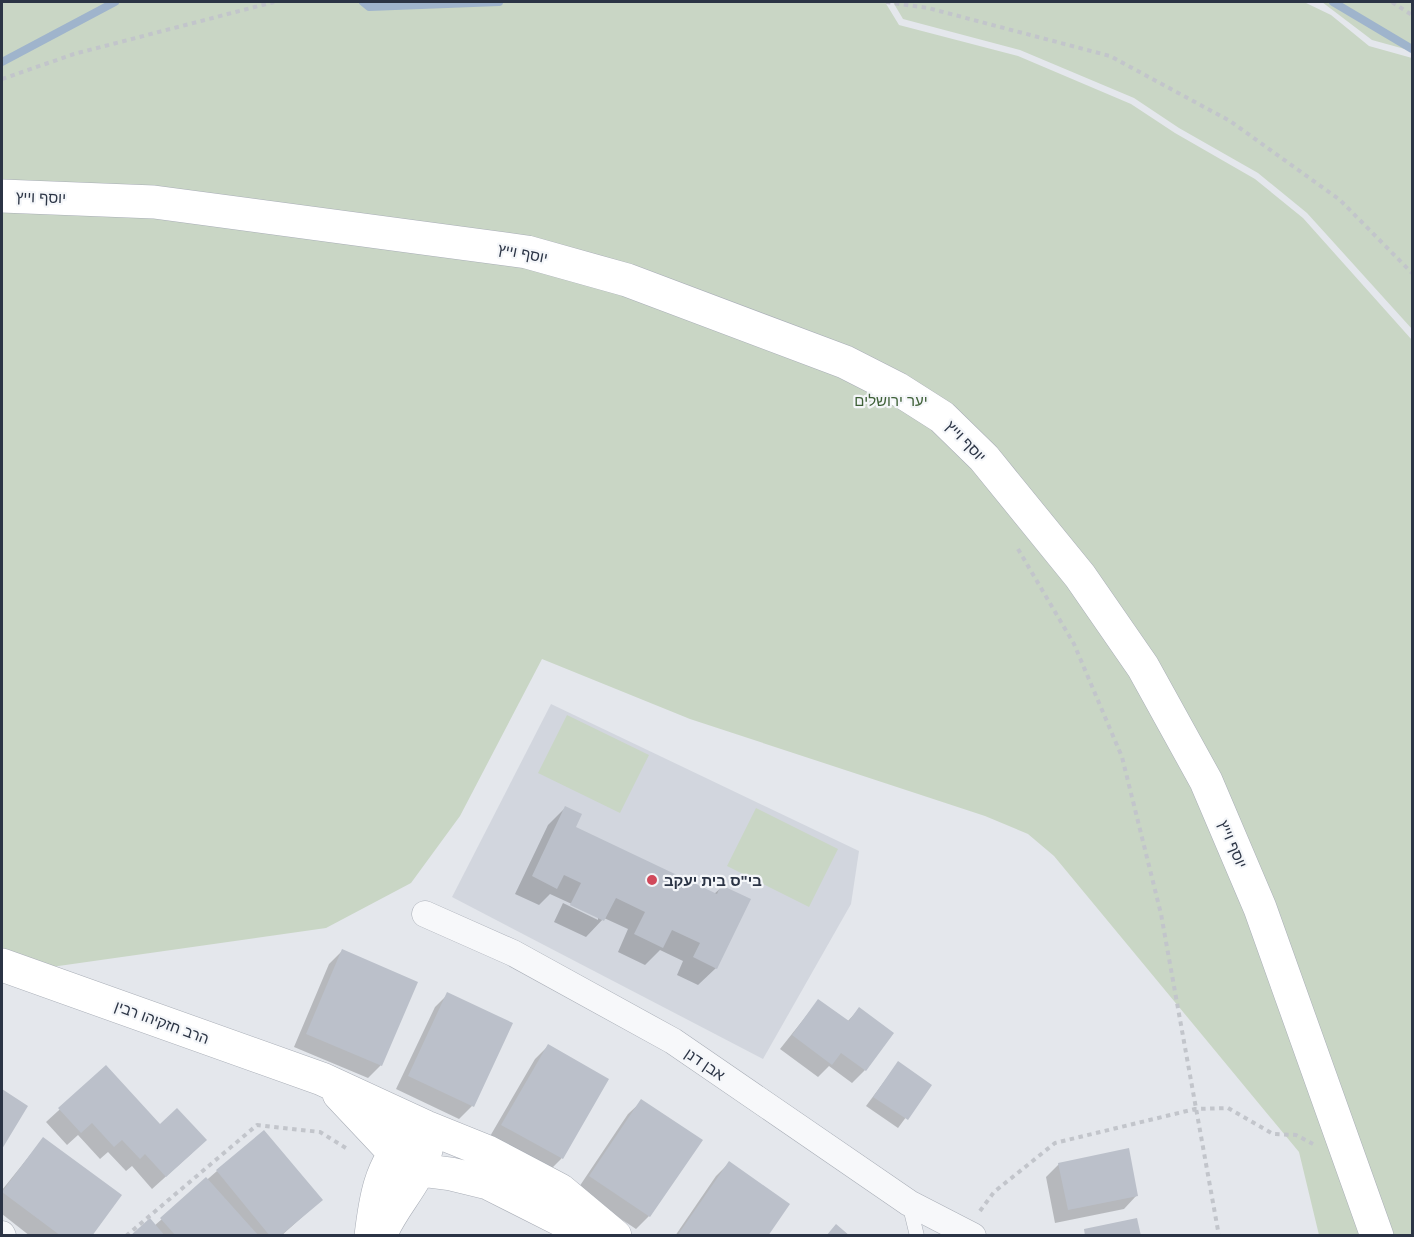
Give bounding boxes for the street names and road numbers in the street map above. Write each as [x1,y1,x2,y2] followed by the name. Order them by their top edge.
[16,188,66,206] street label: יוסף וייץ
[497,240,549,266] street label: יוסף וייץ
[942,417,990,465] street label: יוסף וייץ
[1215,818,1251,870] street label: יוסף וייץ
[112,997,212,1047] street label: הרב חזקיהו רבין
[682,1045,729,1084] street label: אבן דנן

